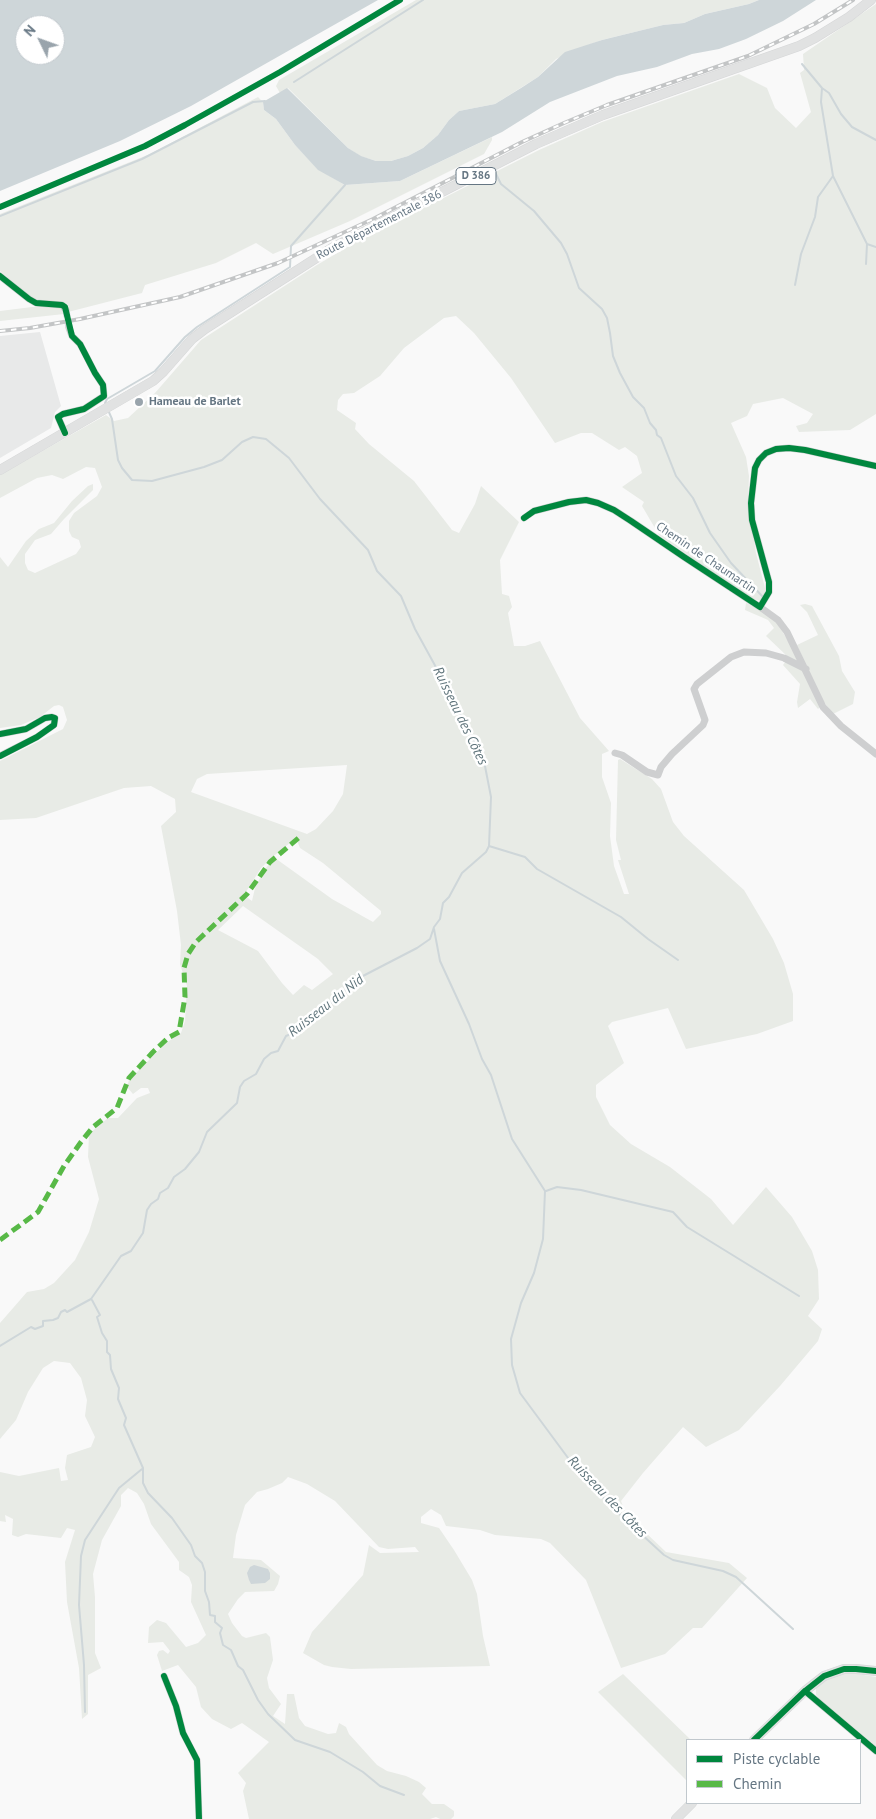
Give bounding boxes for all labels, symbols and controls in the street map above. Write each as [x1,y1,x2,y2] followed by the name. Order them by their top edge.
[15,15,65,65] north arrow
[20,21,39,40] text: N
[456,168,496,185] road number: D 386
[314,187,444,263] street label: Route Départementale 386
[149,395,241,409] place label: Hameau de Barlet
[133,396,145,408] marker: Hameau de Barlet
[653,519,759,597] street label: Chemin de Chaumartin
[429,664,491,768] water label: Ruisseau des Côtes
[285,971,367,1041] water label: Ruisseau du Nid
[564,1453,650,1541] water label: Ruisseau des Côtes
[686,1739,861,1804] legend
[733,1749,820,1768] text: Piste cyclable
[733,1774,782,1793] text: Chemin

